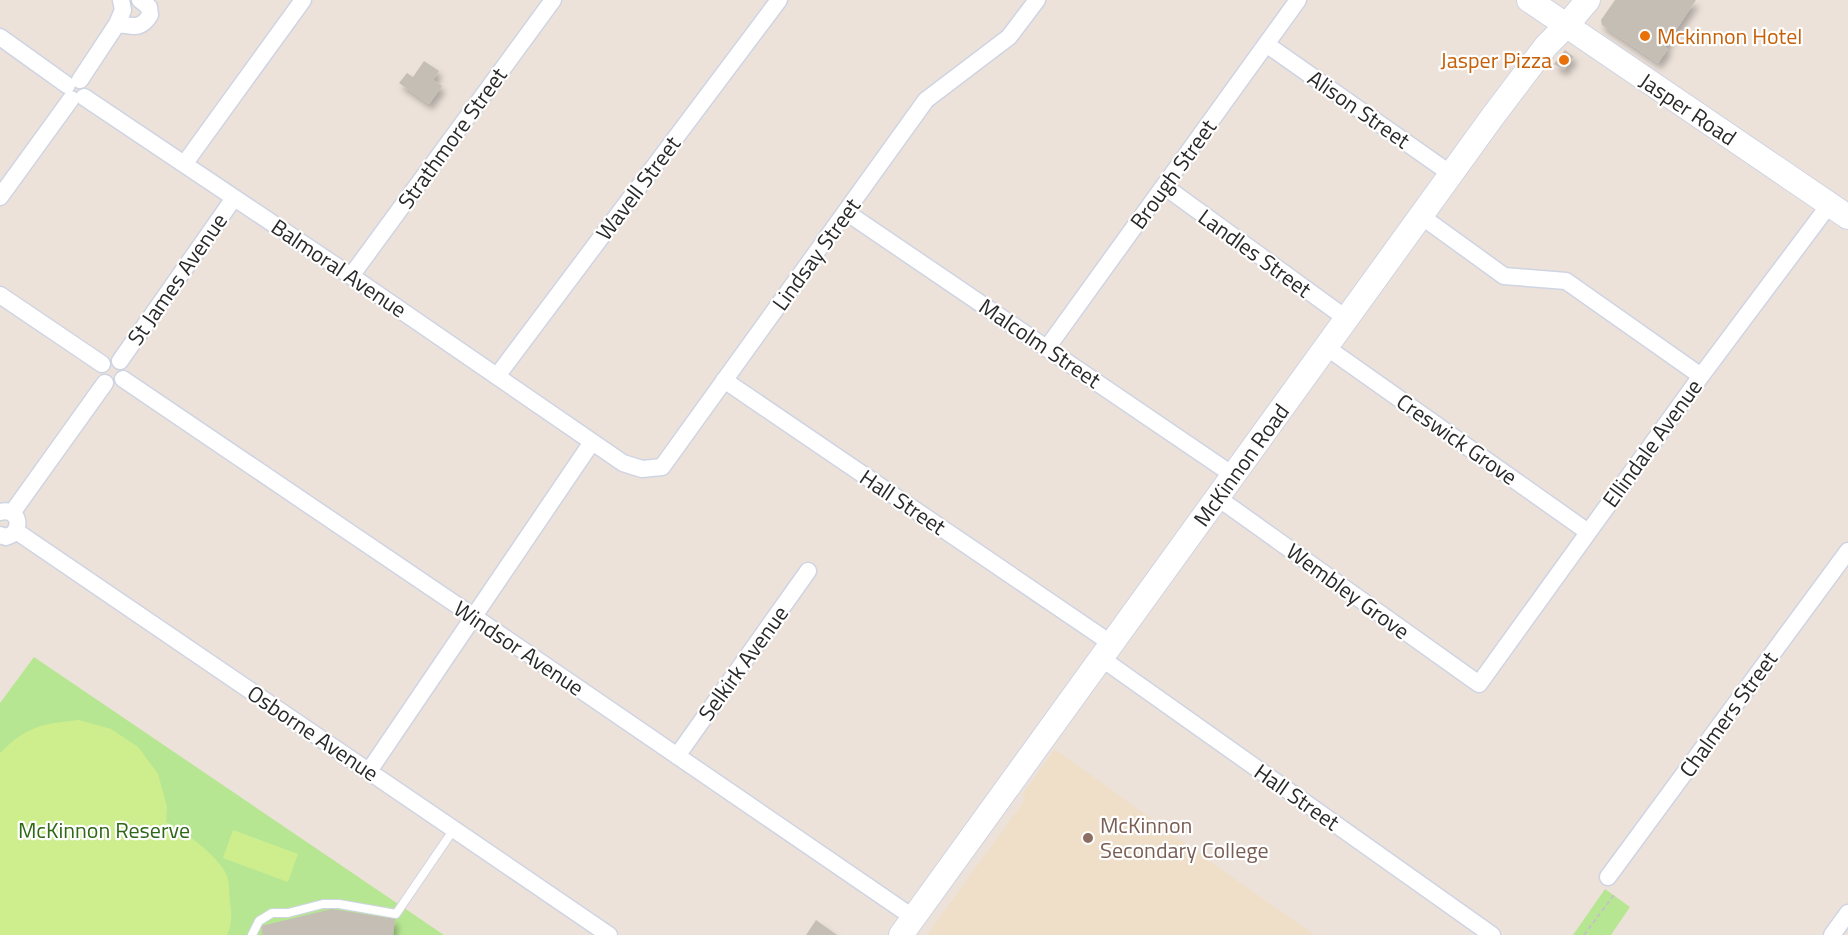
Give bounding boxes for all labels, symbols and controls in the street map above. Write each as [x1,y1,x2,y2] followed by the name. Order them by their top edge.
[1657,19,1802,53] place label: Mckinnon Hotel
[1638,29,1652,43] marker: Mckinnon Hotel
[1440,43,1552,77] place label: Jasper Pizza
[1557,53,1571,67] marker: Jasper Pizza
[389,60,515,216] street label: Strathmore Street
[1301,61,1417,157] street label: Alison Street
[1633,64,1743,154] street label: Jasper Road
[1121,112,1225,236] street label: Brough Street
[587,128,689,247] street label: Wavell Street
[763,190,869,317] street label: Lindsay Street
[1191,200,1319,306] street label: Landles Street
[119,206,235,352] street label: St James Avenue
[264,210,414,326] street label: Balmoral Avenue
[972,290,1108,397] street label: Malcolm Street
[1594,372,1710,514] street label: Ellindale Avenue
[1390,385,1524,493] street label: Creswick Grove
[1185,396,1297,534] street label: McKinnon Road
[853,461,953,544] street label: Hall Street
[1279,534,1417,648] street label: Wembley Grove
[447,592,591,704] street label: Windsor Avenue
[689,598,797,728] street label: Selkirk Avenue
[1671,644,1786,784] street label: Chalmers Street
[240,676,386,790] street label: Osborne Avenue
[1247,755,1347,839] street label: Hall Street
[1100,808,1269,867] place label: McKinnon Secondary College
[18,813,190,847] park label: McKinnon Reserve
[1081,831,1095,845] marker: McKinnon Secondary College

